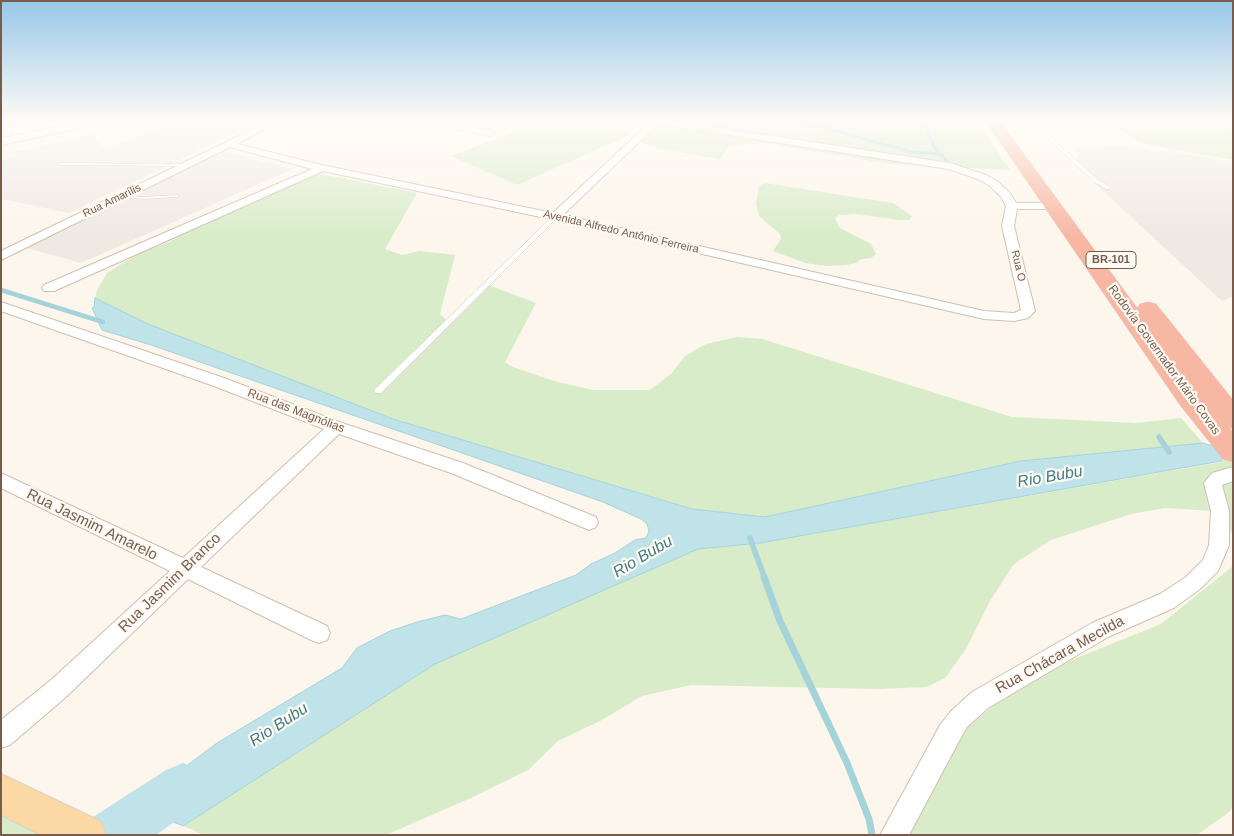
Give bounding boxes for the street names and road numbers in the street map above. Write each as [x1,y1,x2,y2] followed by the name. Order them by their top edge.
[81,181,143,221] street label: Rua Amarílis
[542,208,700,256] street label: Avenida Alfredo Antônio Ferreira
[1008,249,1028,283] street label: Rua O
[1086,252,1136,268] road number: BR-101
[1105,282,1223,438] street label: Rodovia Governador Mário Covas
[245,386,347,436] street label: Rua das Magnólias
[24,485,160,565] street label: Rua Jasmim Amarelo
[115,530,225,636] street label: Rua Jasmim Branco
[993,612,1127,698] street label: Rua Chácara Mecilda

